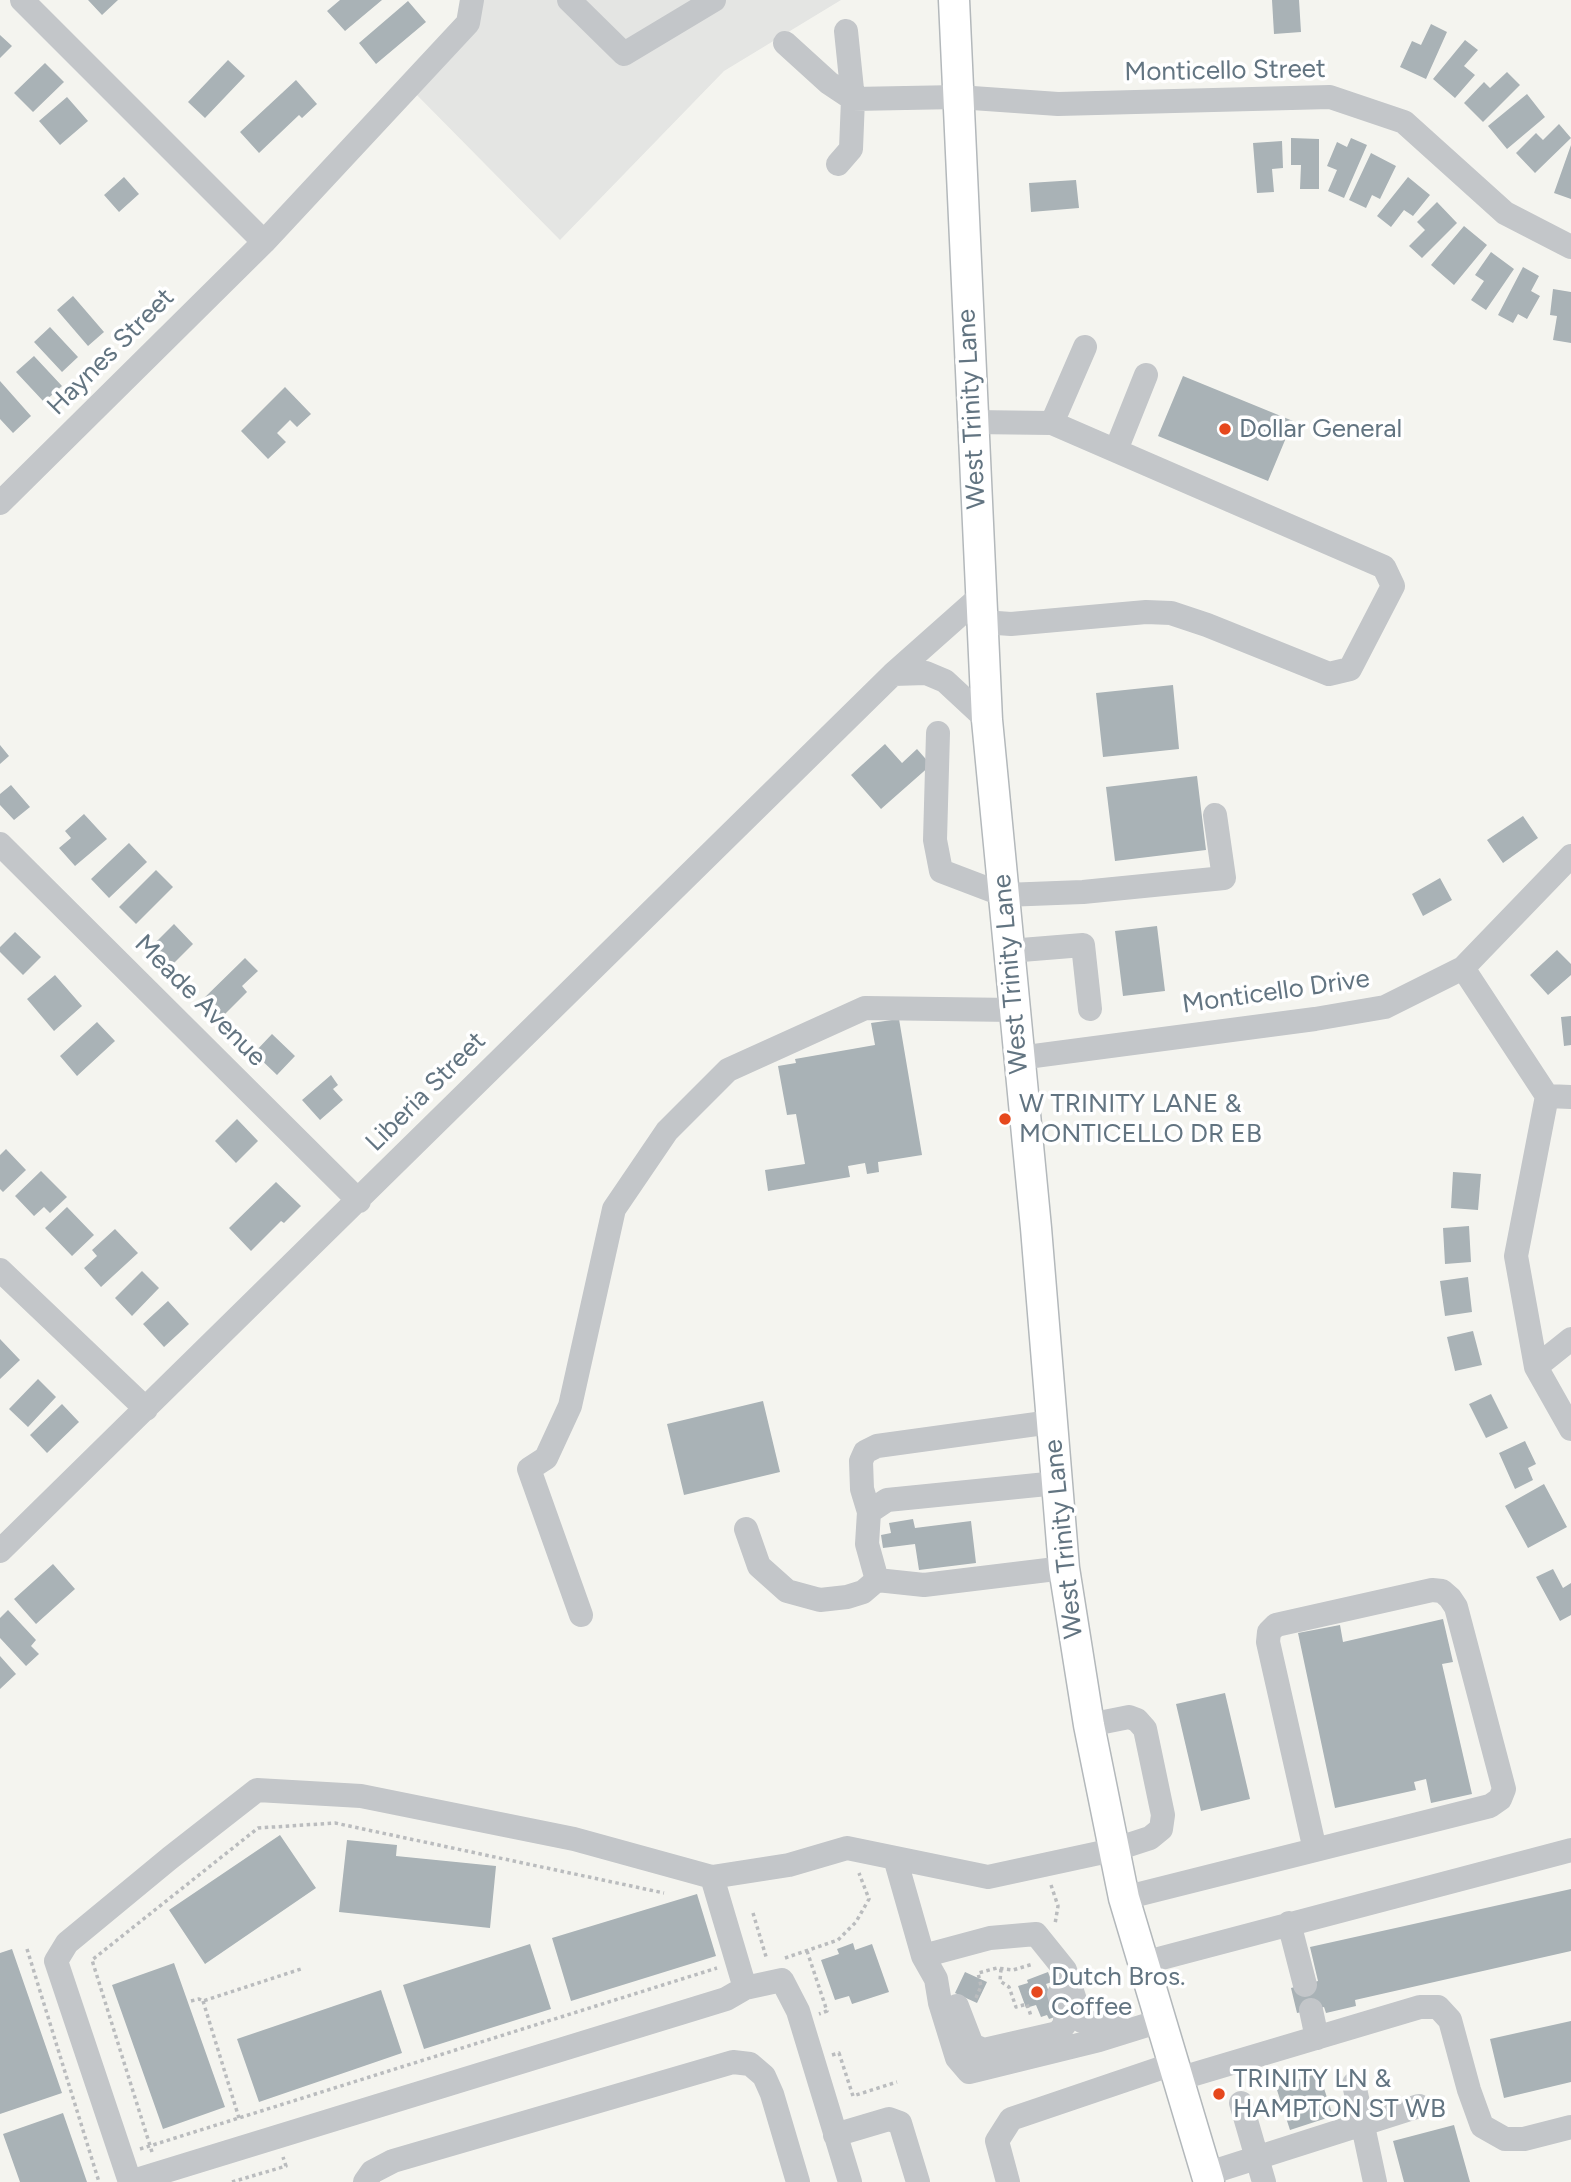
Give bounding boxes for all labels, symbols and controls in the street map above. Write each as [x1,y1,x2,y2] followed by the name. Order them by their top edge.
[1124,54,1326,88] street label: Monticello Street
[41,282,181,422] street label: Haynes Street
[951,308,993,510] street label: West Trinity Lane
[1239,413,1402,445] place label: Dollar General
[1217,421,1233,437] marker: Dollar General
[987,873,1035,1075] street label: West Trinity Lane
[128,929,272,1073] street label: Meade Avenue
[1180,963,1372,1021] street label: Monticello Drive
[360,1026,492,1158] street label: Liberia Street
[1019,1088,1262,1150] place label: W TRINITY LANE & MONTICELLO DR EB
[997,1111,1013,1127] marker: W TRINITY LANE & MONTICELLO DR EB
[1038,1438,1090,1640] street label: West Trinity Lane
[1051,1961,1185,2022] place label: Dutch Bros. Coffee
[1029,1984,1045,2000] marker: Dutch Bros. Coffee
[1233,2063,1446,2124] place label: TRINITY LN & HAMPTON ST WB
[1211,2086,1227,2102] marker: TRINITY LN & HAMPTON ST WB

